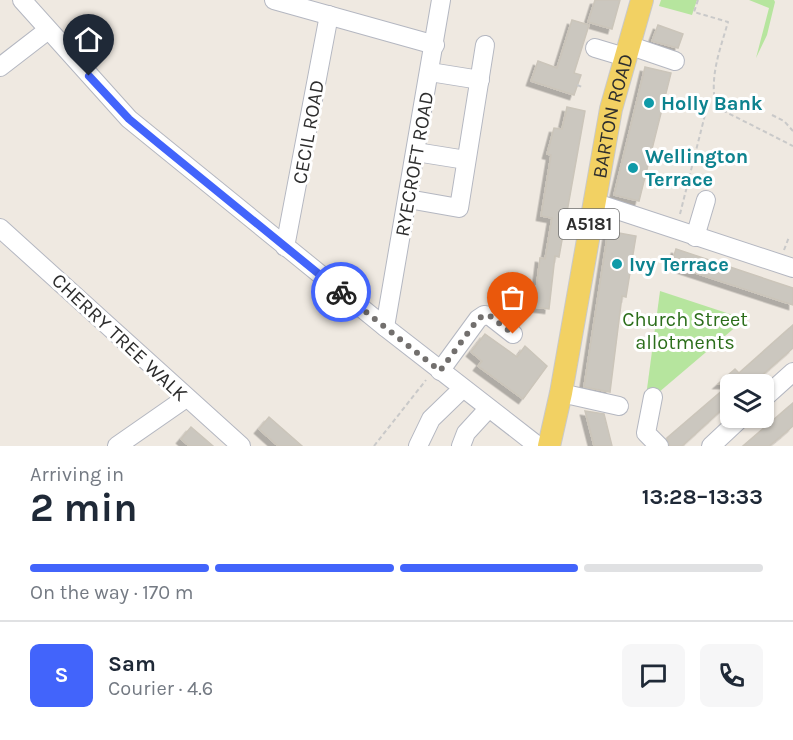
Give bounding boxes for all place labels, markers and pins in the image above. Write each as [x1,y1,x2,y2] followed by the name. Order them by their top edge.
[63,14,114,76] pin
[661,92,763,115] place label: Holly Bank
[642,96,656,110] marker: Holly Bank
[645,145,748,191] place label: Wellington Terrace
[626,161,640,175] marker: Wellington Terrace
[629,253,729,276] place label: Ivy Terrace
[610,257,624,271] marker: Ivy Terrace
[487,272,538,334] pin

